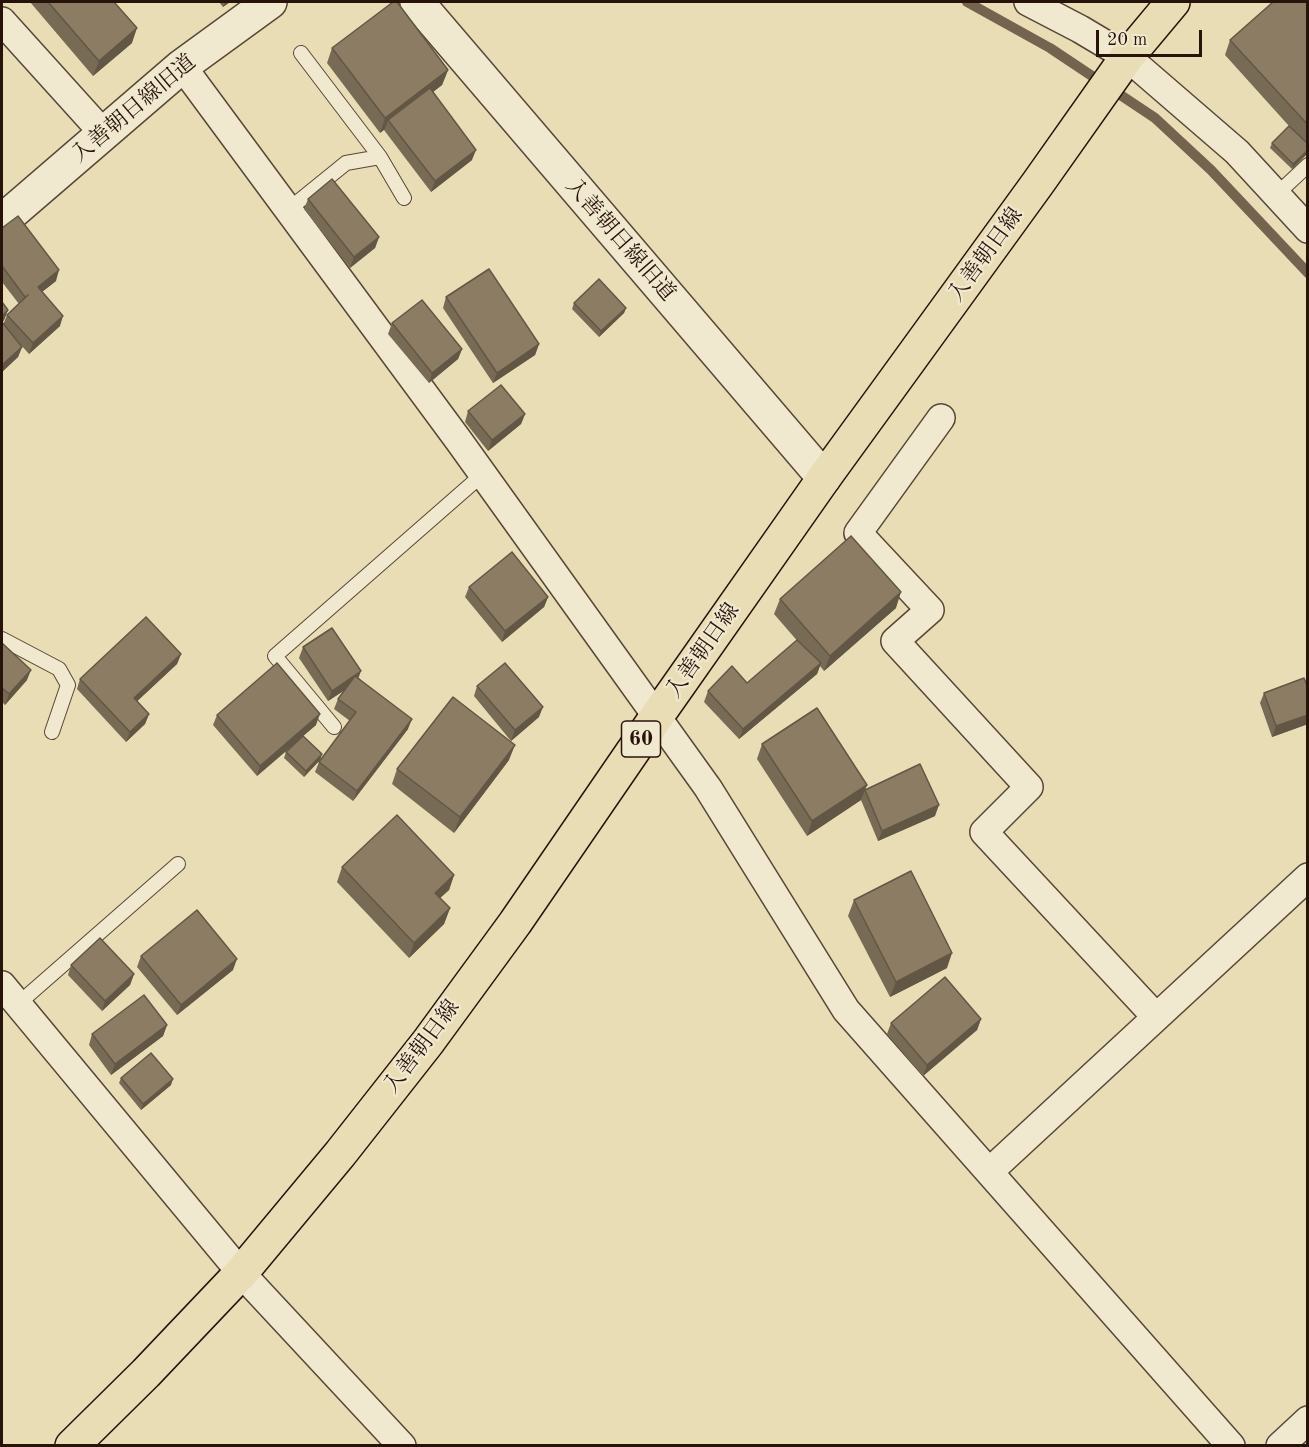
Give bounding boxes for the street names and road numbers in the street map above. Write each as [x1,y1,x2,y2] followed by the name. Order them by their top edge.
[67,49,201,169] street label: 入善朝日線旧道
[560,173,680,307] street label: 入善朝日線旧道
[943,203,1029,307] street label: 入善朝日線
[661,598,745,704] street label: 入善朝日線
[622,721,660,757] road number: 60
[378,995,466,1099] street label: 入善朝日線

